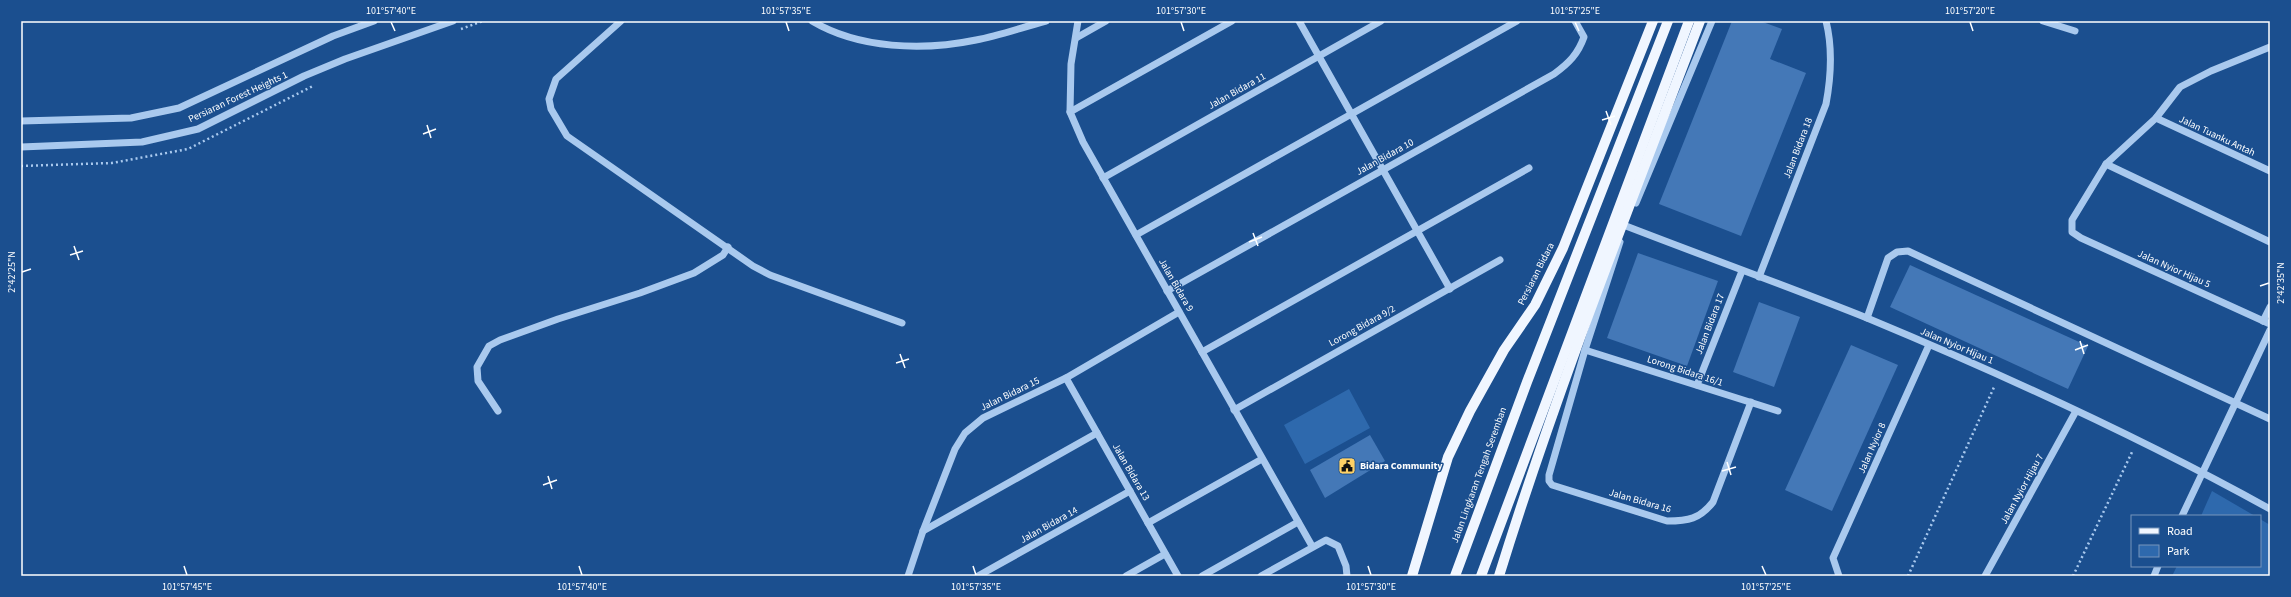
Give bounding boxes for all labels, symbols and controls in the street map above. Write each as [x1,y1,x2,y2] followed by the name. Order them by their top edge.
[366,4,416,18] text: 101°57'40"E
[761,4,811,18] text: 101°57'35"E
[1156,4,1206,18] text: 101°57'30"E
[1550,4,1600,18] text: 101°57'25"E
[1945,4,1995,18] text: 101°57'20"E
[186,68,290,126] street label: Persiaran Forest Heights 1
[1206,69,1268,113] street label: Jalan Bidara 11
[2177,112,2257,160] street label: Jalan Tuanku Antah
[1780,116,1816,180] street label: Jalan Bidara 18
[1354,135,1416,179] street label: Jalan Bidara 10
[1514,240,1558,308] street label: Persiaran Bidara
[2135,247,2213,291] street label: Jalan Nyior Hijau 5
[5,251,19,293] text: 2°42'25"N
[1155,256,1197,314] street label: Jalan Bidara 9
[2274,262,2288,304] text: 2°42'35"N
[1692,292,1728,356] street label: Jalan Bidara 17
[1326,302,1398,350] street label: Lorong Bidara 9/2
[1918,324,1996,368] street label: Jalan Nyior Hijau 1
[1645,352,1725,390] street label: Lorong Bidara 16/1
[978,374,1042,414] street label: Jalan Bidara 15
[1448,405,1510,545] street label: Jalan Lingkaran Tengah Seremban
[1855,420,1889,476] street label: Jalan Nyior 8
[1109,441,1153,503] street label: Jalan Bidara 13
[1997,451,2047,527] street label: Jalan Nyior Hijau 7
[1337,456,1357,476] public building icon: Bidara Community
[1360,459,1443,473] place label: Bidara Community
[1607,485,1673,517] street label: Jalan Bidara 16
[1018,503,1080,547] street label: Jalan Bidara 14
[2131,515,2261,567] legend
[2167,523,2193,540] text: Road
[2167,543,2189,560] text: Park
[162,580,212,594] text: 101°57'45"E
[557,580,607,594] text: 101°57'40"E
[951,580,1001,594] text: 101°57'35"E
[1346,580,1396,594] text: 101°57'30"E
[1741,580,1791,594] text: 101°57'25"E

